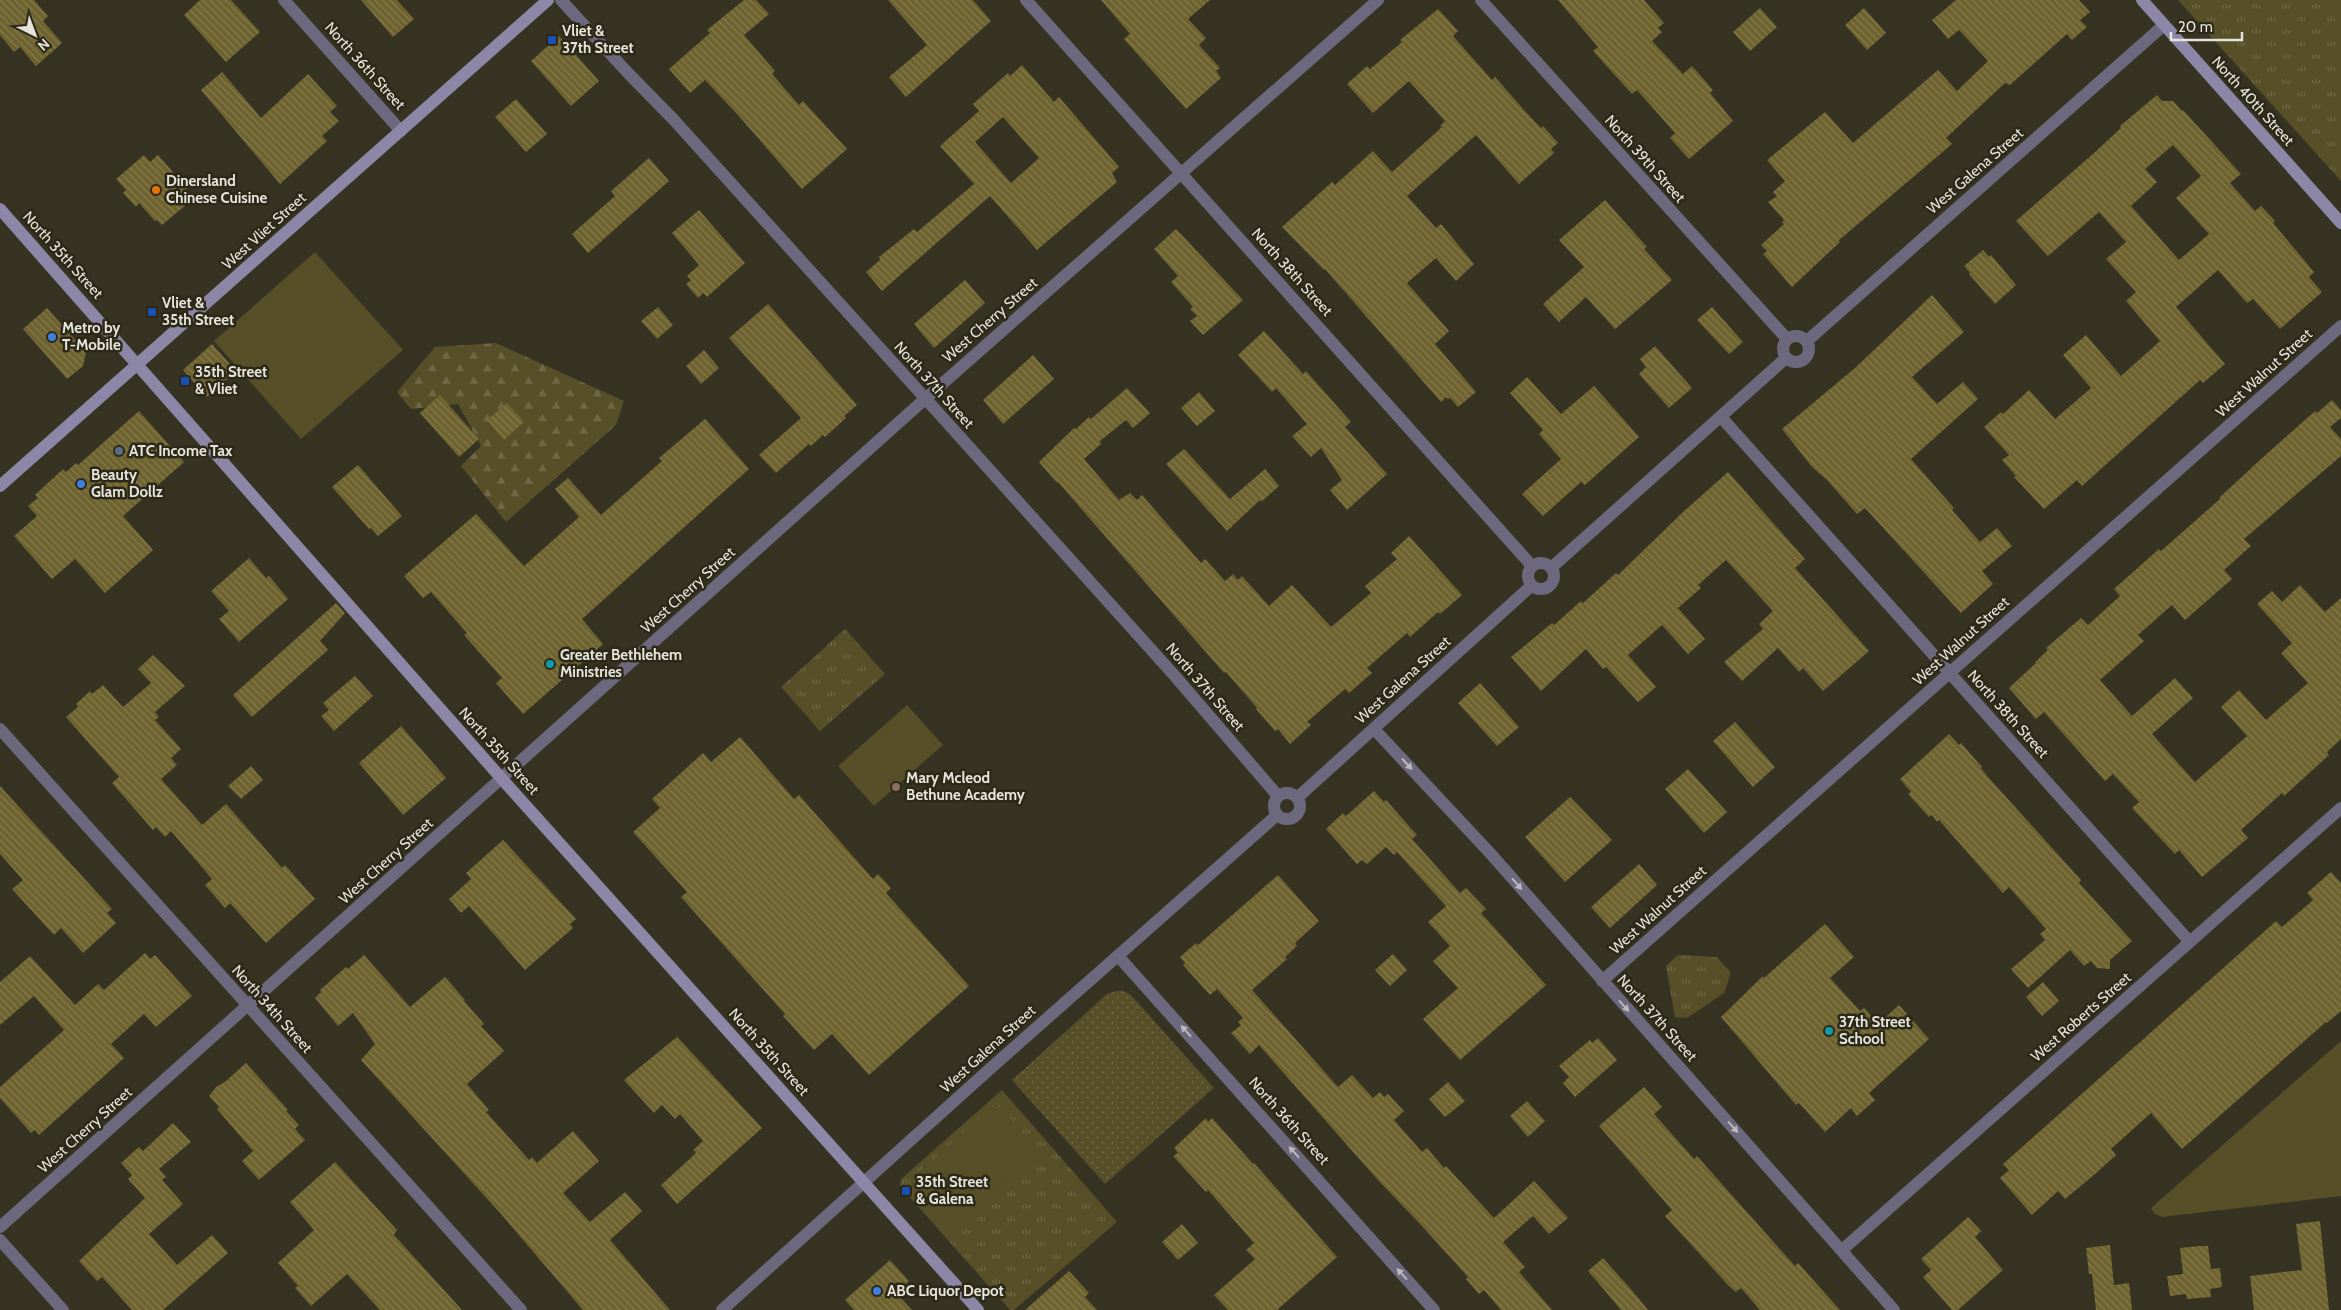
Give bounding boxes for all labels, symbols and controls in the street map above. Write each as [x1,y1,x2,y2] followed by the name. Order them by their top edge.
[10,10,60,60] north arrow
[2171,10,2242,42] scale bar
[321,18,409,114] street label: North 36th Street
[2178,18,2213,36] text: 20 m
[562,22,634,57] place label: Vliet & 37th Street
[546,34,558,46] marker: Vliet & 37th Street
[34,35,53,55] text: N
[2208,53,2298,149] street label: North 40th Street
[1601,111,1689,207] street label: North 39th Street
[1923,124,2027,218] street label: West Galena Street
[166,172,268,207] place label: Dinersland Chinese Cuisine
[150,184,162,196] marker: Dinersland Chinese Cuisine
[218,189,310,273] street label: West Vliet Street
[19,208,107,302] street label: North 35th Street
[1248,224,1336,320] street label: North 38th Street
[939,274,1041,366] street label: West Cherry Street
[162,294,234,329] place label: Vliet & 35th Street
[146,306,158,318] marker: Vliet & 35th Street
[62,319,121,354] place label: Metro by T-Mobile
[2212,325,2316,421] street label: West Walnut Street
[46,331,58,343] marker: Metro by T-Mobile
[890,338,978,432] street label: North 37th Street
[195,363,267,398] place label: 35th Street & Vliet
[179,375,191,387] marker: 35th Street & Vliet
[129,442,233,460] place label: ATC Income Tax
[113,445,125,457] marker: ATC Income Tax
[91,466,163,501] place label: Beauty Glam Dollz
[75,478,87,490] marker: Beauty Glam Dollz
[637,543,739,637] street label: West Cherry Street
[1909,593,2013,689] street label: West Walnut Street
[1352,633,1454,727] street label: West Galena Street
[1162,639,1248,735] street label: North 37th Street
[560,646,682,681] place label: Greater Bethlehem Ministries
[544,658,556,670] marker: Greater Bethlehem Ministries
[1964,666,2052,762] street label: North 38th Street
[455,704,543,798] street label: North 35th Street
[1401,758,1413,770] one-way arrow
[906,769,1026,804] place label: Mary Mcleod Bethune Academy
[890,781,902,793] marker: Mary Mcleod Bethune Academy
[335,814,437,908] street label: West Cherry Street
[1606,862,1710,958] street label: West Walnut Street
[1511,877,1522,890] one-way arrow
[228,961,316,1057] street label: North 34th Street
[2027,969,2135,1065] street label: West Roberts Street
[1613,971,1701,1065] street label: North 37th Street
[1618,999,1630,1011] one-way arrow
[937,1002,1039,1096] street label: West Galena Street
[725,1005,813,1099] street label: North 35th Street
[1839,1013,1911,1048] place label: 37th Street School
[1180,1025,1192,1037] one-way arrow
[1823,1025,1835,1037] marker: 37th Street School
[1245,1073,1333,1169] street label: North 36th Street
[34,1083,136,1177] street label: West Cherry Street
[1727,1120,1738,1133] one-way arrow
[1289,1145,1300,1158] one-way arrow
[916,1173,988,1208] place label: 35th Street & Galena
[900,1185,912,1197] marker: 35th Street & Galena
[1396,1268,1408,1280] one-way arrow
[887,1282,1004,1300] place label: ABC Liquor Depot
[871,1285,883,1297] marker: ABC Liquor Depot

